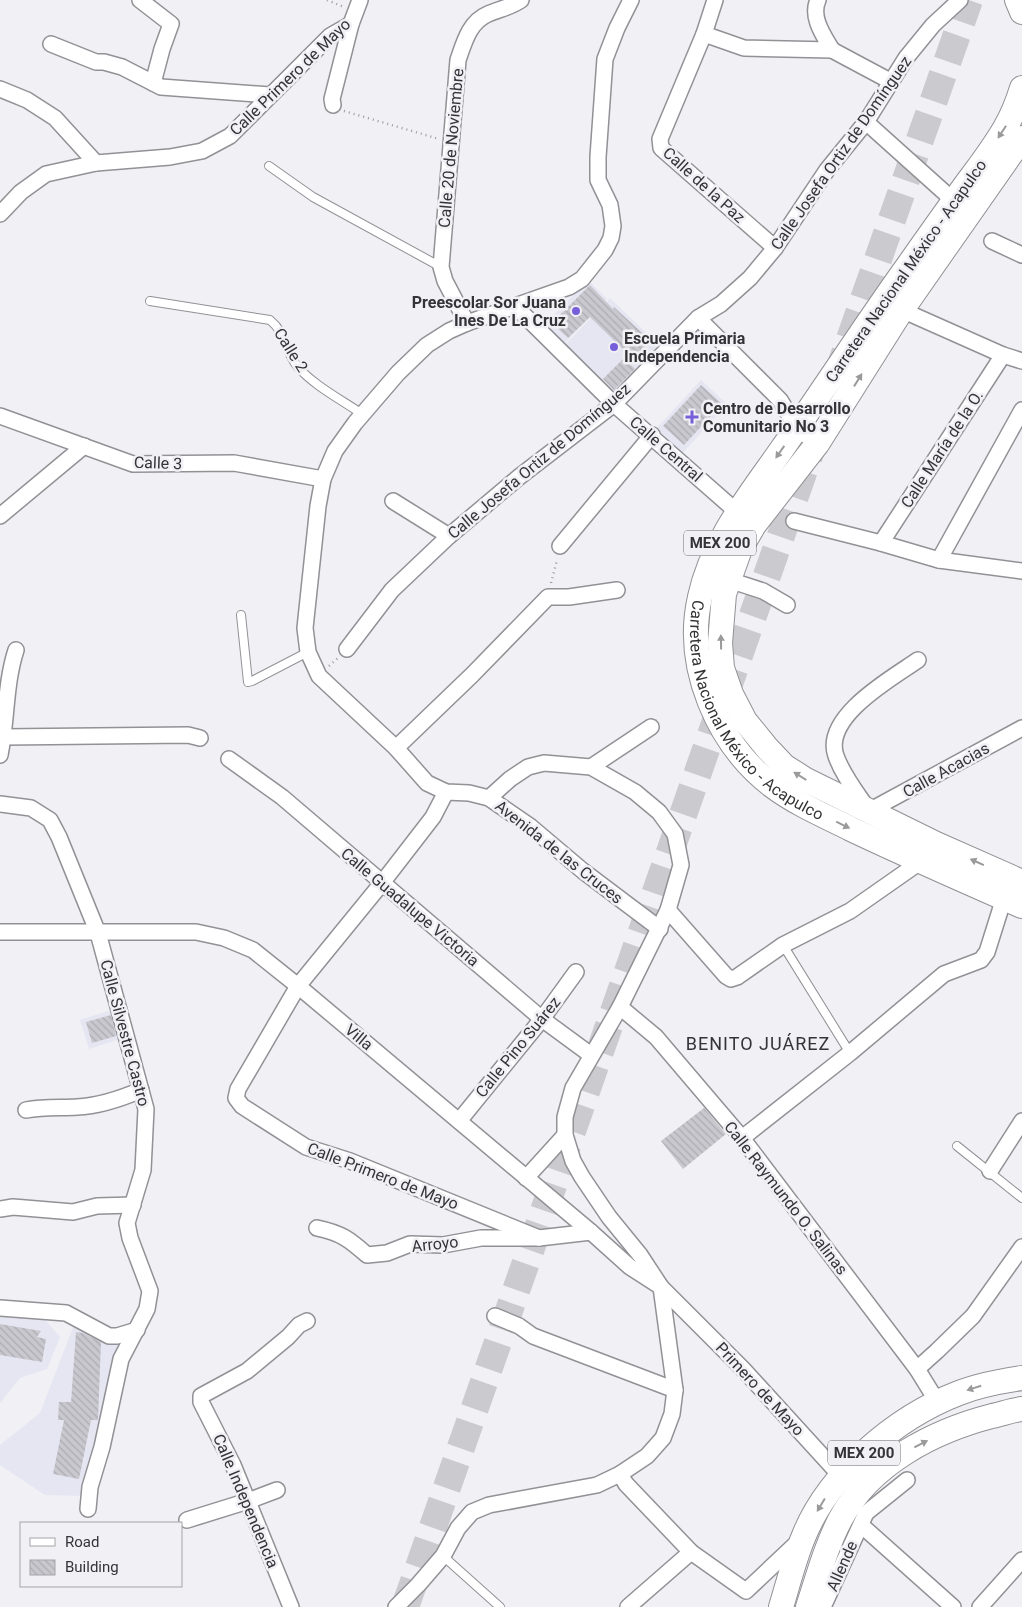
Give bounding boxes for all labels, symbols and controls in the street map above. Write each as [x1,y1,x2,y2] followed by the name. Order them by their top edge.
[226,15,354,139] street label: Calle Primero de Mayo
[767,52,915,254] street label: Calle Josefa Ortiz de Domínguez
[435,67,467,229] street label: Calle 20 de Noviembre
[998,125,1007,139] one-way arrow
[659,143,749,227] street label: Calle de la Paz
[821,156,991,386] street label: Carretera Nacional México - Acapulco
[412,293,566,330] place label: Preescolar Sor Juana Ines De La Cruz
[570,305,582,317] marker: Preescolar Sor Juana Ines De La Cruz
[270,324,312,376] street label: Calle 2
[624,329,746,366] place label: Escuela Primaria Independencia
[608,341,620,353] marker: Escuela Primaria Independencia
[854,373,863,386] one-way arrow
[444,379,634,543] street label: Calle Josefa Ortiz de Domínguez
[897,387,987,511] street label: Calle María de la O.
[703,399,851,436] place label: Centro de Desarrollo Comunitario No 3
[685,410,699,424] marker: Centro de Desarrollo Comunitario No 3
[626,412,706,486] street label: Calle Central
[775,445,785,459] one-way arrow
[134,453,182,473] street label: Calle 3
[684,530,756,556] road number: MEX 200
[687,599,827,824] street label: Carretera Nacional México - Acapulco
[716,633,724,649] one-way arrow
[899,738,993,802] street label: Calle Acacias
[793,771,807,780] one-way arrow
[491,796,627,908] street label: Avenida de las Cruces
[836,821,850,829] one-way arrow
[337,844,483,970] street label: Calle Guadalupe Victoria
[970,858,984,866] one-way arrow
[96,958,154,1108] street label: Calle Silvestre Castro
[472,993,564,1101] street label: Calle Pino Suárez
[341,1020,377,1054] street label: Villa
[686,1033,830,1054] district label: BENITO JUÁREZ
[720,1118,852,1278] street label: Calle Raymundo O. Salinas
[305,1138,461,1214] street label: Calle Primero de Mayo
[411,1232,459,1256] street label: Arroyo
[712,1338,808,1440] street label: Primero de Mayo
[967,1385,982,1393] one-way arrow
[209,1431,283,1571] street label: Calle Independencia
[828,1440,900,1466] road number: MEX 200
[914,1440,929,1448] one-way arrow
[816,1499,825,1512] one-way arrow
[20,1522,182,1587] legend
[65,1533,99,1551] text: Road
[823,1538,861,1594] street label: Allende
[65,1558,119,1576] text: Building

